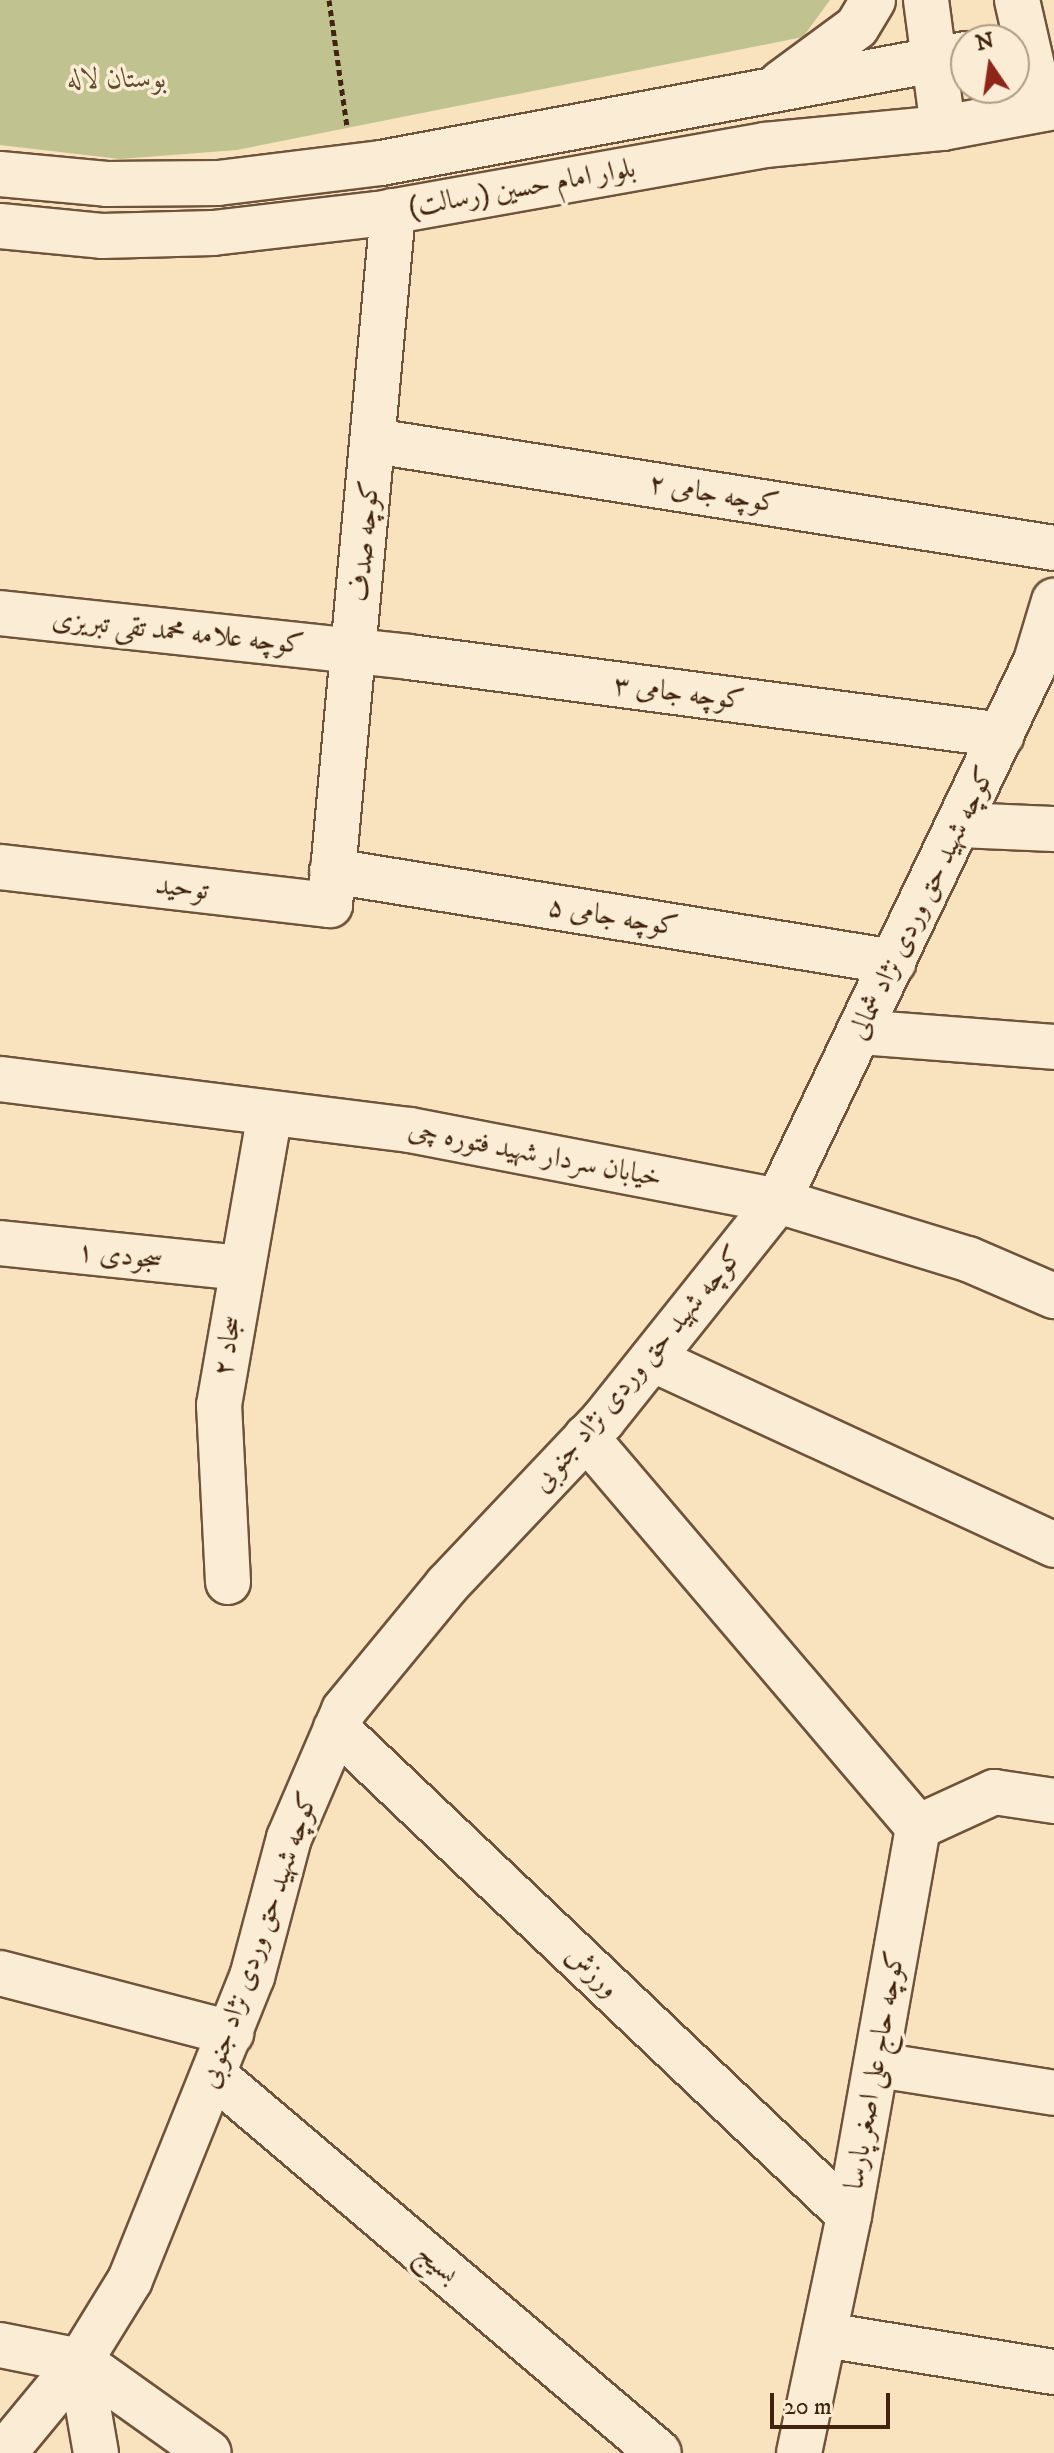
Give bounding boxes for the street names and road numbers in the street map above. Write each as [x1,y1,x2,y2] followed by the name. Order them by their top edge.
[406,151,638,225] street label: بلوار امام حسین (رسالت)
[646,467,782,521] street label: کوچه جامی ۲
[343,479,387,603] street label: کوچه صدف
[50,602,306,662] street label: کوچه علامه محمد تقی تبریزی
[612,668,746,718] street label: کوچه جامی ۳
[841,761,1003,1045] street label: کوچه شهید حق وردی نژاد شمالی
[153,868,211,908] street label: توحید
[545,890,681,944] street label: کوچه جامی ۵
[405,1113,665,1195] street label: خیابان سردار شهید فتوره چی
[76,1235,164,1277] street label: سجودی ۱
[525,1239,751,1499] street label: کوچه شهید حق وردی نژاد جنوبی
[207,1313,249,1379] street label: سجاد ۲
[192,1787,326,2093] street label: کوچه شهید حق وردی نژاد جنوبی
[558,1939,626,2005] street label: ورزش
[837,1948,913,2192] street label: کوچه حاج علی اصغر پارسا
[409,2237,465,2291] street label: بسیج

